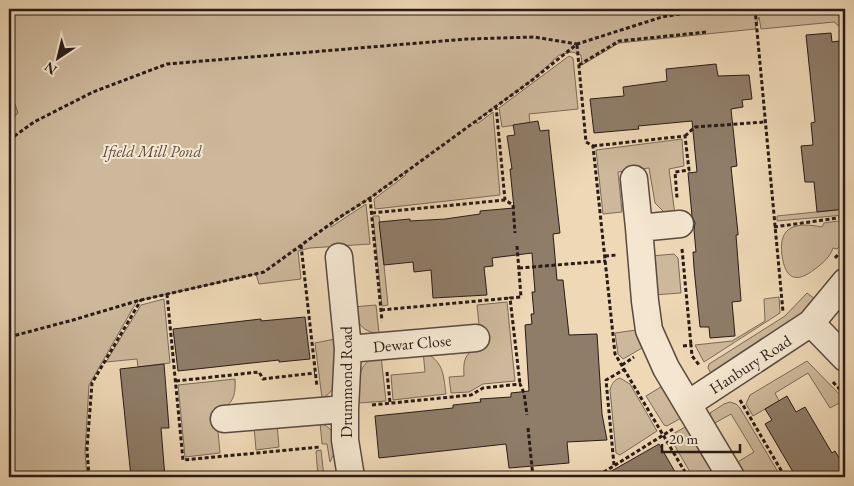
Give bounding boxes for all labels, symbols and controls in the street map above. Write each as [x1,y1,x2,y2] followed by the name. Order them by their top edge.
[32,32,82,82] north arrow
[40,58,60,79] text: N
[101,141,203,162] park label: Ifield Mill Pond
[336,325,357,438] street label: Drummond Road
[372,330,452,357] street label: Dewar Close
[705,330,796,399] street label: Hanbury Road
[662,421,739,453] scale bar
[669,429,698,448] text: 20 m

